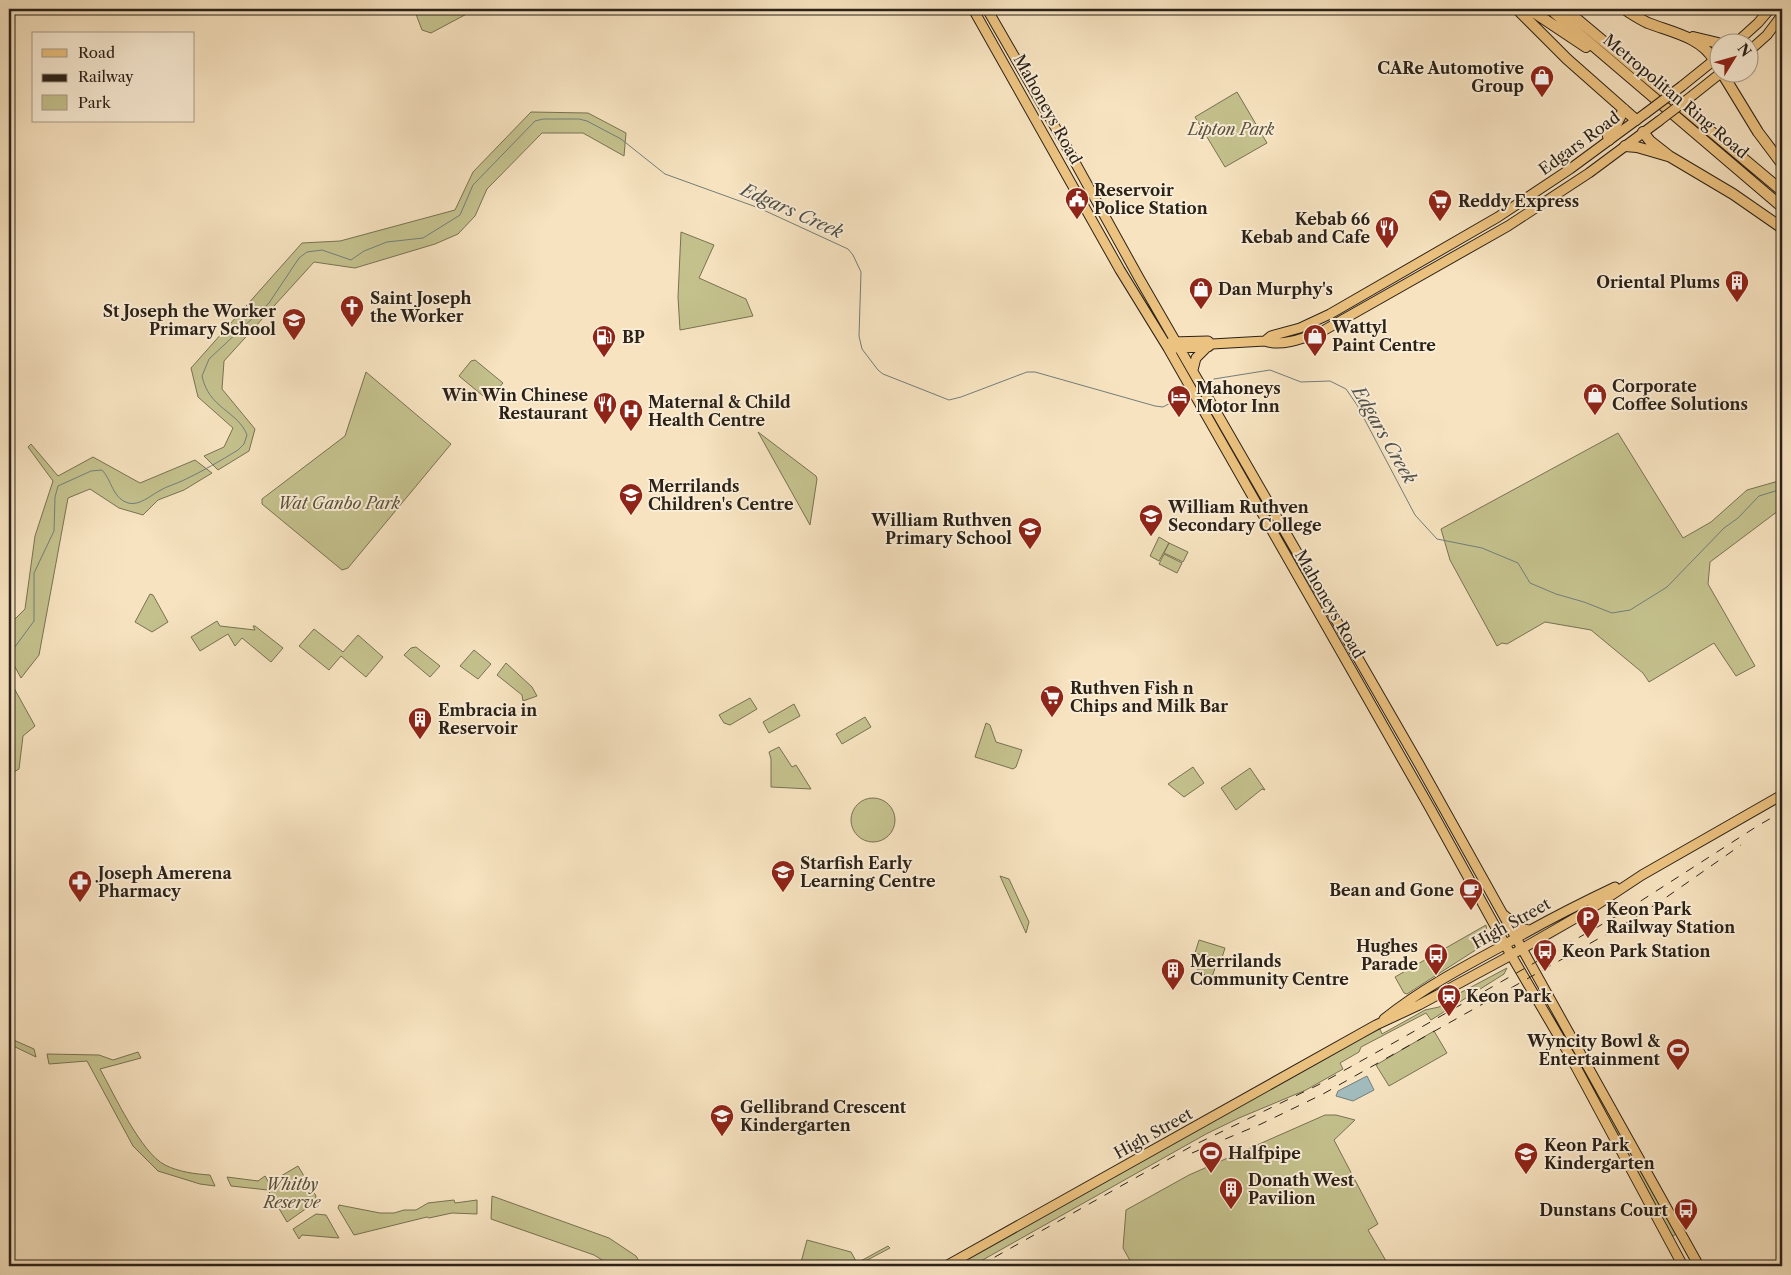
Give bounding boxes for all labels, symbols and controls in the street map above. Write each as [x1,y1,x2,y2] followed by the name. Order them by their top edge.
[1599,29,1753,163] street label: Metropolitan Ring Road
[32,32,195,122] legend
[1708,32,1758,82] north arrow
[1734,40,1755,60] text: N
[78,43,115,62] text: Road
[1010,51,1087,168] street label: Mahoneys Road
[1377,58,1524,96] place label: CARe Automotive Group
[1529,64,1555,98] shop icon: CARe Automotive Group
[78,67,134,86] text: Railway
[78,93,112,112] text: Park
[1535,107,1624,179] street label: Edgars Road
[1186,119,1275,139] park label: Lipton Park
[736,178,847,244] water label: Edgars Creek
[1094,180,1208,218] place label: Reservoir Police Station
[1064,186,1090,220] public building icon: Reservoir Police Station
[1427,188,1453,222] supermarket icon: Reddy Express
[1458,191,1579,211] place label: Reddy Express
[1241,209,1370,247] place label: Kebab 66 Kebab and Cafe
[1374,215,1400,249] restaurant icon: Kebab 66 Kebab and Cafe
[1724,269,1750,303] building icon: Oriental Plums
[1596,272,1720,292] place label: Oriental Plums
[1188,276,1214,310] shop icon: Dan Murphy's
[1218,279,1333,299] place label: Dan Murphy's
[370,288,471,326] place label: Saint Joseph the Worker
[339,294,365,328] church icon: Saint Joseph the Worker
[103,301,276,339] place label: St Joseph the Worker Primary School
[281,307,307,341] school or university icon: St Joseph the Worker Primary School
[1331,317,1436,355] place label: Wattyl Paint Centre
[1302,323,1328,357] shop icon: Wattyl Paint Centre
[591,324,617,358] fuel station icon: BP
[622,327,645,347] place label: BP
[1612,376,1748,414] place label: Corporate Coffee Solutions
[1196,378,1281,416] place label: Mahoneys Motor Inn
[1346,380,1421,488] water label: Edgars Creek
[1582,382,1608,416] shop icon: Corporate Coffee Solutions
[1166,384,1192,418] hotel icon: Mahoneys Motor Inn
[441,385,589,423] place label: Win Win Chinese Restaurant
[592,391,618,425] restaurant icon: Win Win Chinese Restaurant
[648,392,791,430] place label: Maternal & Child Health Centre
[618,398,644,432] hospital icon: Maternal & Child Health Centre
[648,476,794,514] place label: Merrilands Children's Centre
[618,482,644,516] school or university icon: Merrilands Children's Centre
[278,493,401,513] park label: Wat Ganbo Park
[1167,497,1322,535] place label: William Ruthven Secondary College
[1138,503,1164,537] school or university icon: William Ruthven Secondary College
[870,510,1012,548] place label: William Ruthven Primary School
[1017,516,1043,550] school or university icon: William Ruthven Primary School
[1291,546,1369,662] street label: Mahoneys Road
[1070,678,1228,716] place label: Ruthven Fish n Chips and Milk Bar
[1039,684,1065,718] supermarket icon: Ruthven Fish n Chips and Milk Bar
[438,700,537,738] place label: Embracia in Reservoir
[407,706,433,740] building icon: Embracia in Reservoir
[800,853,936,891] place label: Starfish Early Learning Centre
[770,859,796,893] school or university icon: Starfish Early Learning Centre
[95,863,232,901] place label: Joseph Amerena Pharmacy
[67,869,93,903] pharmacy icon: Joseph Amerena Pharmacy
[1458,877,1484,911] cafe icon: Bean and Gone
[1329,880,1454,900] place label: Bean and Gone
[1468,893,1554,953] street label: High Street
[1606,899,1735,937] place label: Keon Park Railway Station
[1575,905,1601,939] parking icon: Keon Park Railway Station
[1356,936,1418,974] place label: Hughes Parade
[1532,938,1558,972] bus stop icon: Keon Park Station
[1562,941,1710,961] place label: Keon Park Station
[1423,942,1449,976] bus stop icon: Hughes Parade
[1190,951,1349,989] place label: Merrilands Community Centre
[1160,957,1186,991] building icon: Merrilands Community Centre
[1436,983,1462,1017] station icon: Keon Park
[1466,986,1552,1006] place label: Keon Park
[1526,1031,1661,1069] place label: Wyncity Bowl & Entertainment
[1665,1037,1691,1071] sports icon: Wyncity Bowl & Entertainment
[740,1097,907,1135] place label: Gellibrand Crescent Kindergarten
[709,1103,735,1137] school or university icon: Gellibrand Crescent Kindergarten
[1110,1103,1196,1163] street label: High Street
[1544,1135,1655,1173] place label: Keon Park Kindergarten
[1198,1140,1224,1174] sports icon: Halfpipe
[1513,1141,1539,1175] school or university icon: Keon Park Kindergarten
[1228,1143,1301,1163] place label: Halfpipe
[1248,1170,1355,1208] place label: Donath West Pavilion
[262,1174,322,1212] park label: Whitby Reserve
[1218,1176,1244,1210] building icon: Donath West Pavilion
[1673,1197,1699,1231] bus stop icon: Dunstans Court
[1539,1200,1669,1220] place label: Dunstans Court

